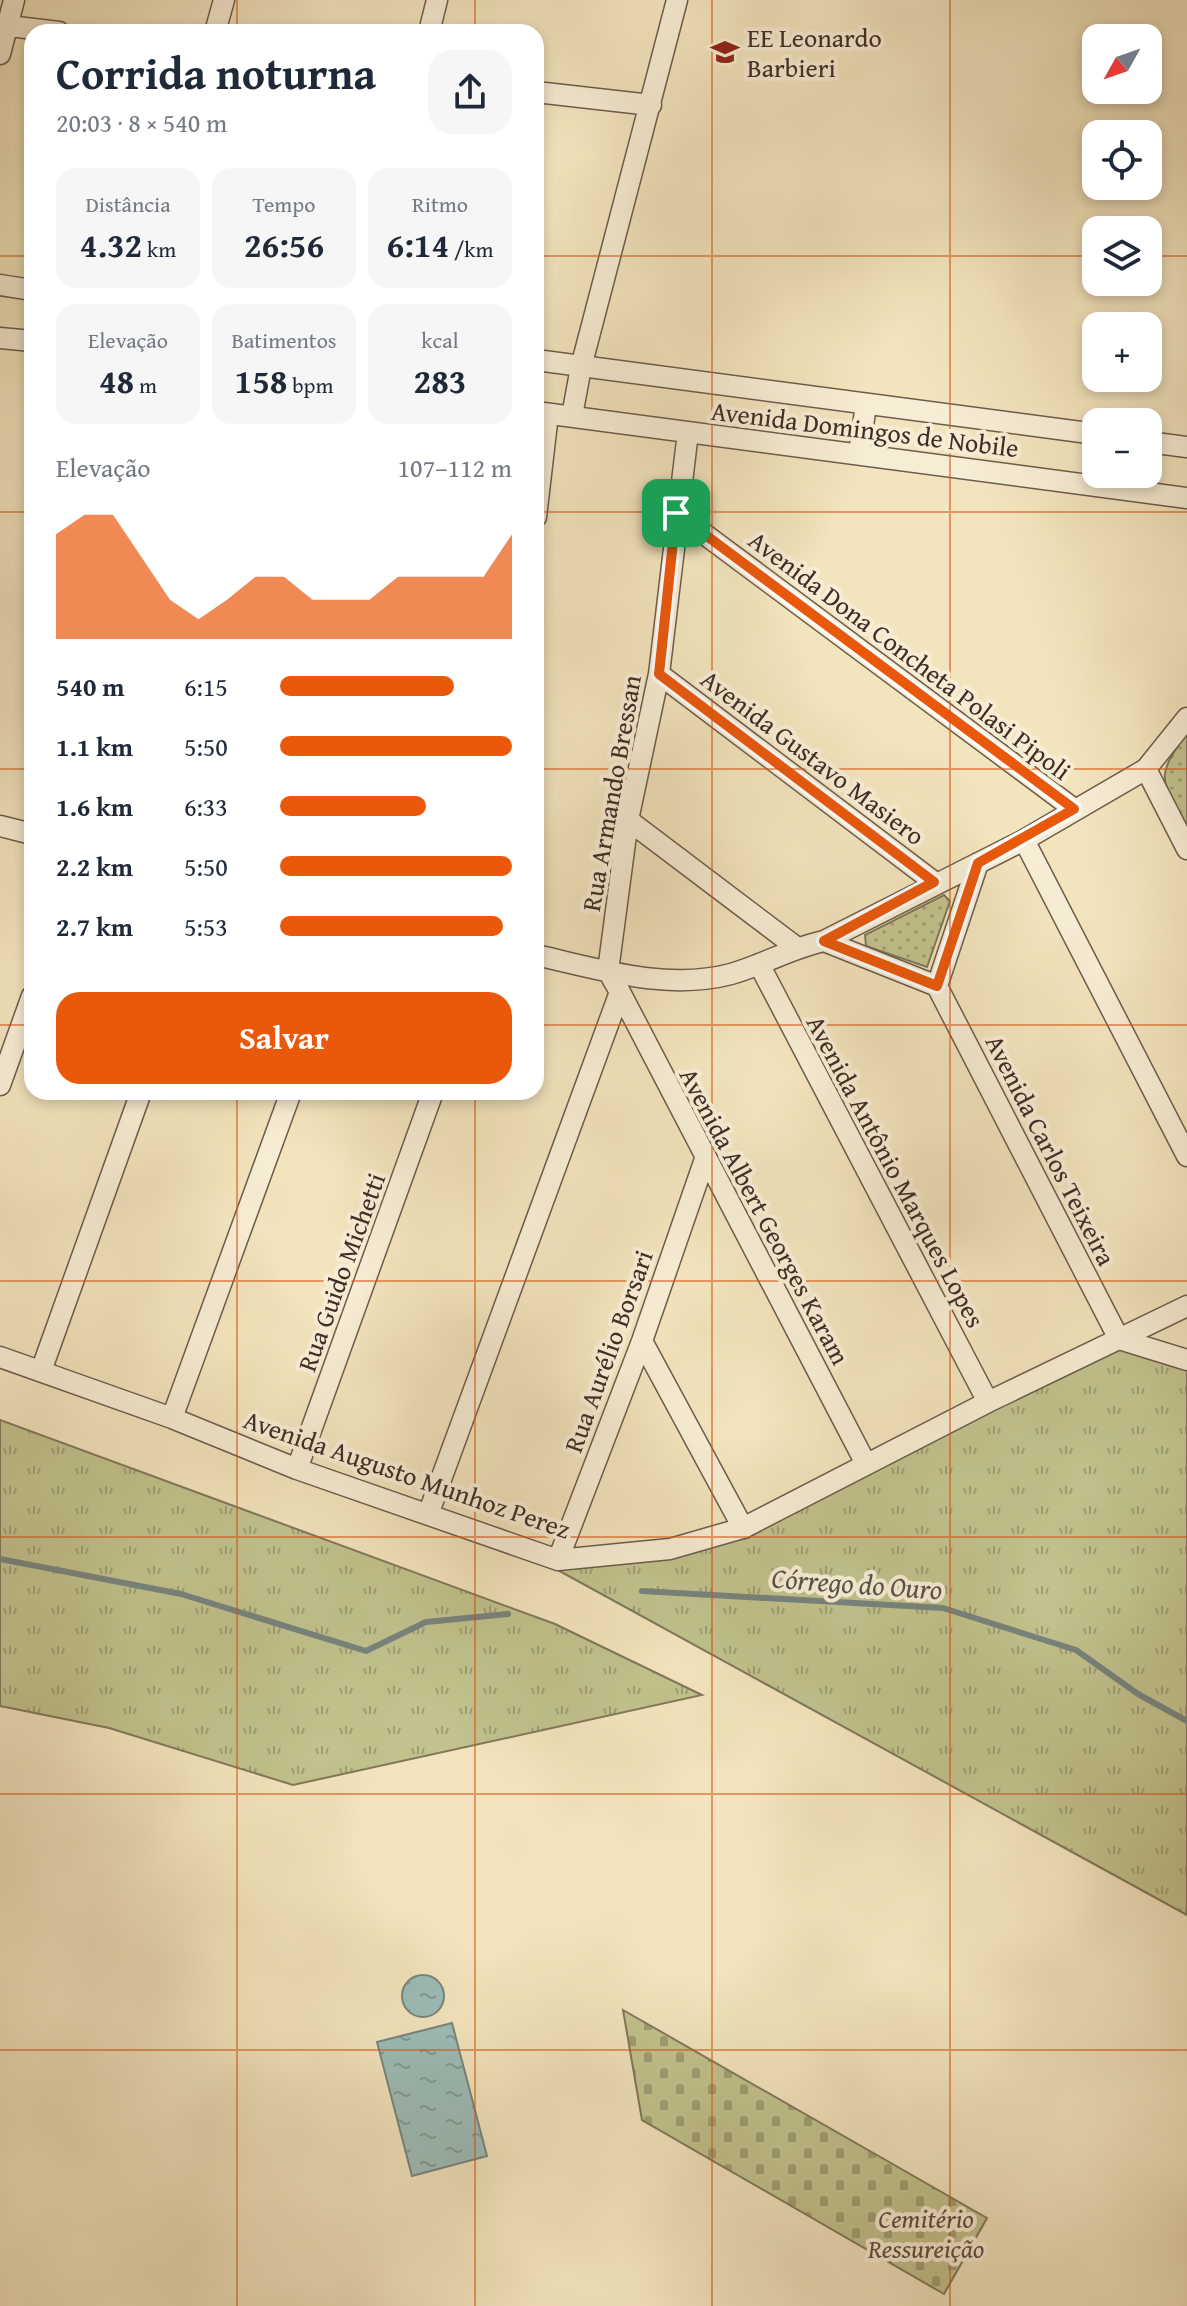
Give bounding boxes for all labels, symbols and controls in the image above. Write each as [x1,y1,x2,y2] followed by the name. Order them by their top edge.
[747,18,882,87] place label: EE Leonardo Barbieri
[1082,24,1162,104] north arrow
[1082,24,1162,488] map controls
[710,37,740,67] school or university icon: EE Leonardo Barbieri
[56,41,376,105] text: Corrida noturna
[428,50,512,134] button: share
[56,103,227,142] text: 20:03 · 8 × 540 m
[1082,120,1162,200] button: locate
[85,188,171,220] text: Distância
[253,188,315,220] text: Tempo
[412,188,468,220] text: Ritmo
[1082,216,1162,296] button: layers
[80,220,142,269] text: 4.32
[244,220,324,269] text: 26:56
[387,220,449,269] text: 6:14
[142,233,176,265] text: km
[449,233,493,265] text: /km
[1082,312,1162,392] button: +
[88,324,168,356] text: Elevação
[231,324,337,356] text: Batimentos
[421,324,459,356] text: kcal
[99,356,134,405] text: 48
[235,356,287,405] text: 158
[414,356,466,405] text: 283
[134,369,157,401] text: m
[287,369,333,401] text: bpm
[709,391,1021,467] street label: Avenida Domingos de Nobile
[1082,408,1162,488] button: −
[56,448,150,487] text: Elevação
[398,448,512,487] text: 107–112 m
[642,479,710,547] pin
[654,491,698,535] icon: arrive
[741,521,1079,789] street label: Avenida Dona Concheta Polasi Pipoli
[693,660,933,854] street label: Avenida Gustavo Masiero
[56,667,124,706] text: 540 m
[184,667,228,706] text: 6:15
[571,671,651,914] street label: Rua Armando Bressan
[56,727,133,766] text: 1.1 km
[184,727,228,766] text: 5:50
[56,787,133,826] text: 1.6 km
[184,787,228,826] text: 6:33
[56,847,133,886] text: 2.2 km
[184,847,228,886] text: 5:50
[56,907,133,946] text: 2.7 km
[184,907,228,946] text: 5:53
[56,992,512,1084] button: Salvar
[797,1008,995,1334] street label: Avenida Antônio Marques Lopes
[976,1028,1127,1273] street label: Avenida Carlos Teixeira
[670,1060,860,1372] street label: Avenida Albert Georges Karam
[287,1167,395,1377] street label: Rua Guido Michetti
[553,1244,663,1458] street label: Rua Aurélio Borsari
[238,1400,576,1548] street label: Avenida Augusto Munhoz Perez
[770,1557,944,1609] water label: Córrego do Ouro
[867,2199,984,2268] park label: Cemitério Ressureição

